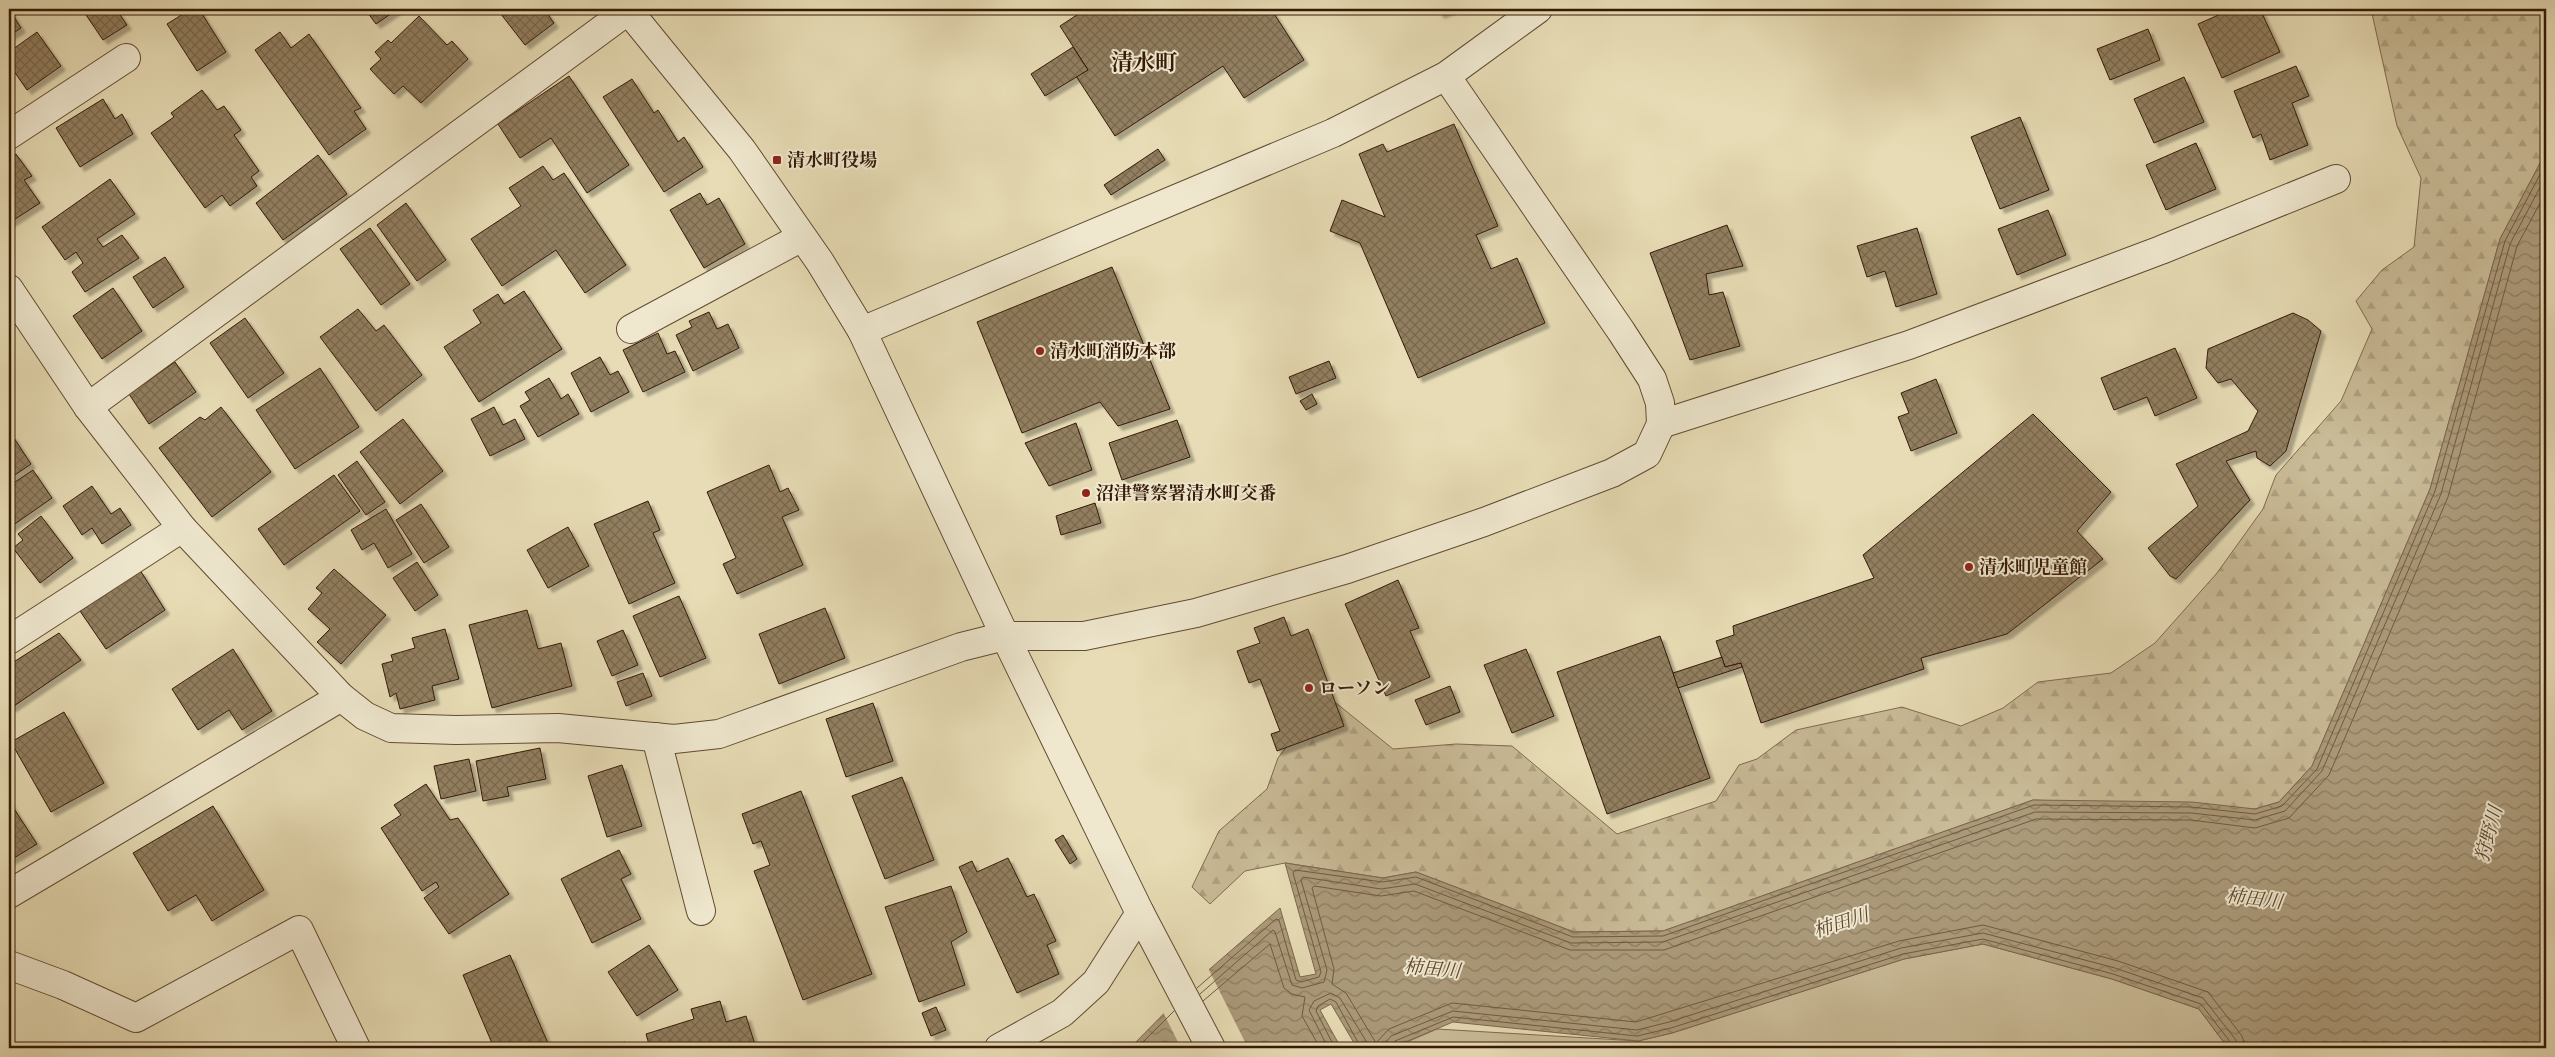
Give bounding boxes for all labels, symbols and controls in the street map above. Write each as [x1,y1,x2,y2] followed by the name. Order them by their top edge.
[1111,48,1177,78] district label: 清水町
[787,148,877,172] place label: 清水町役場
[771,154,783,166] marker: 清水町役場
[1050,339,1176,363] place label: 清水町消防本部
[1034,345,1046,357] marker: 清水町消防本部
[1096,481,1276,505] place label: 沼津警察署清水町交番
[1080,487,1092,499] marker: 沼津警察署清水町交番
[1979,555,2087,579] place label: 清水町児童館
[1963,561,1975,573] marker: 清水町児童館
[1319,676,1390,700] place label: ローソン
[1303,682,1315,694] marker: ローソン
[2469,801,2509,865] water label: 狩野川
[2224,883,2286,916] water label: 柿田川
[1810,901,1874,944] water label: 柿田川
[1402,954,1464,985] water label: 柿田川

